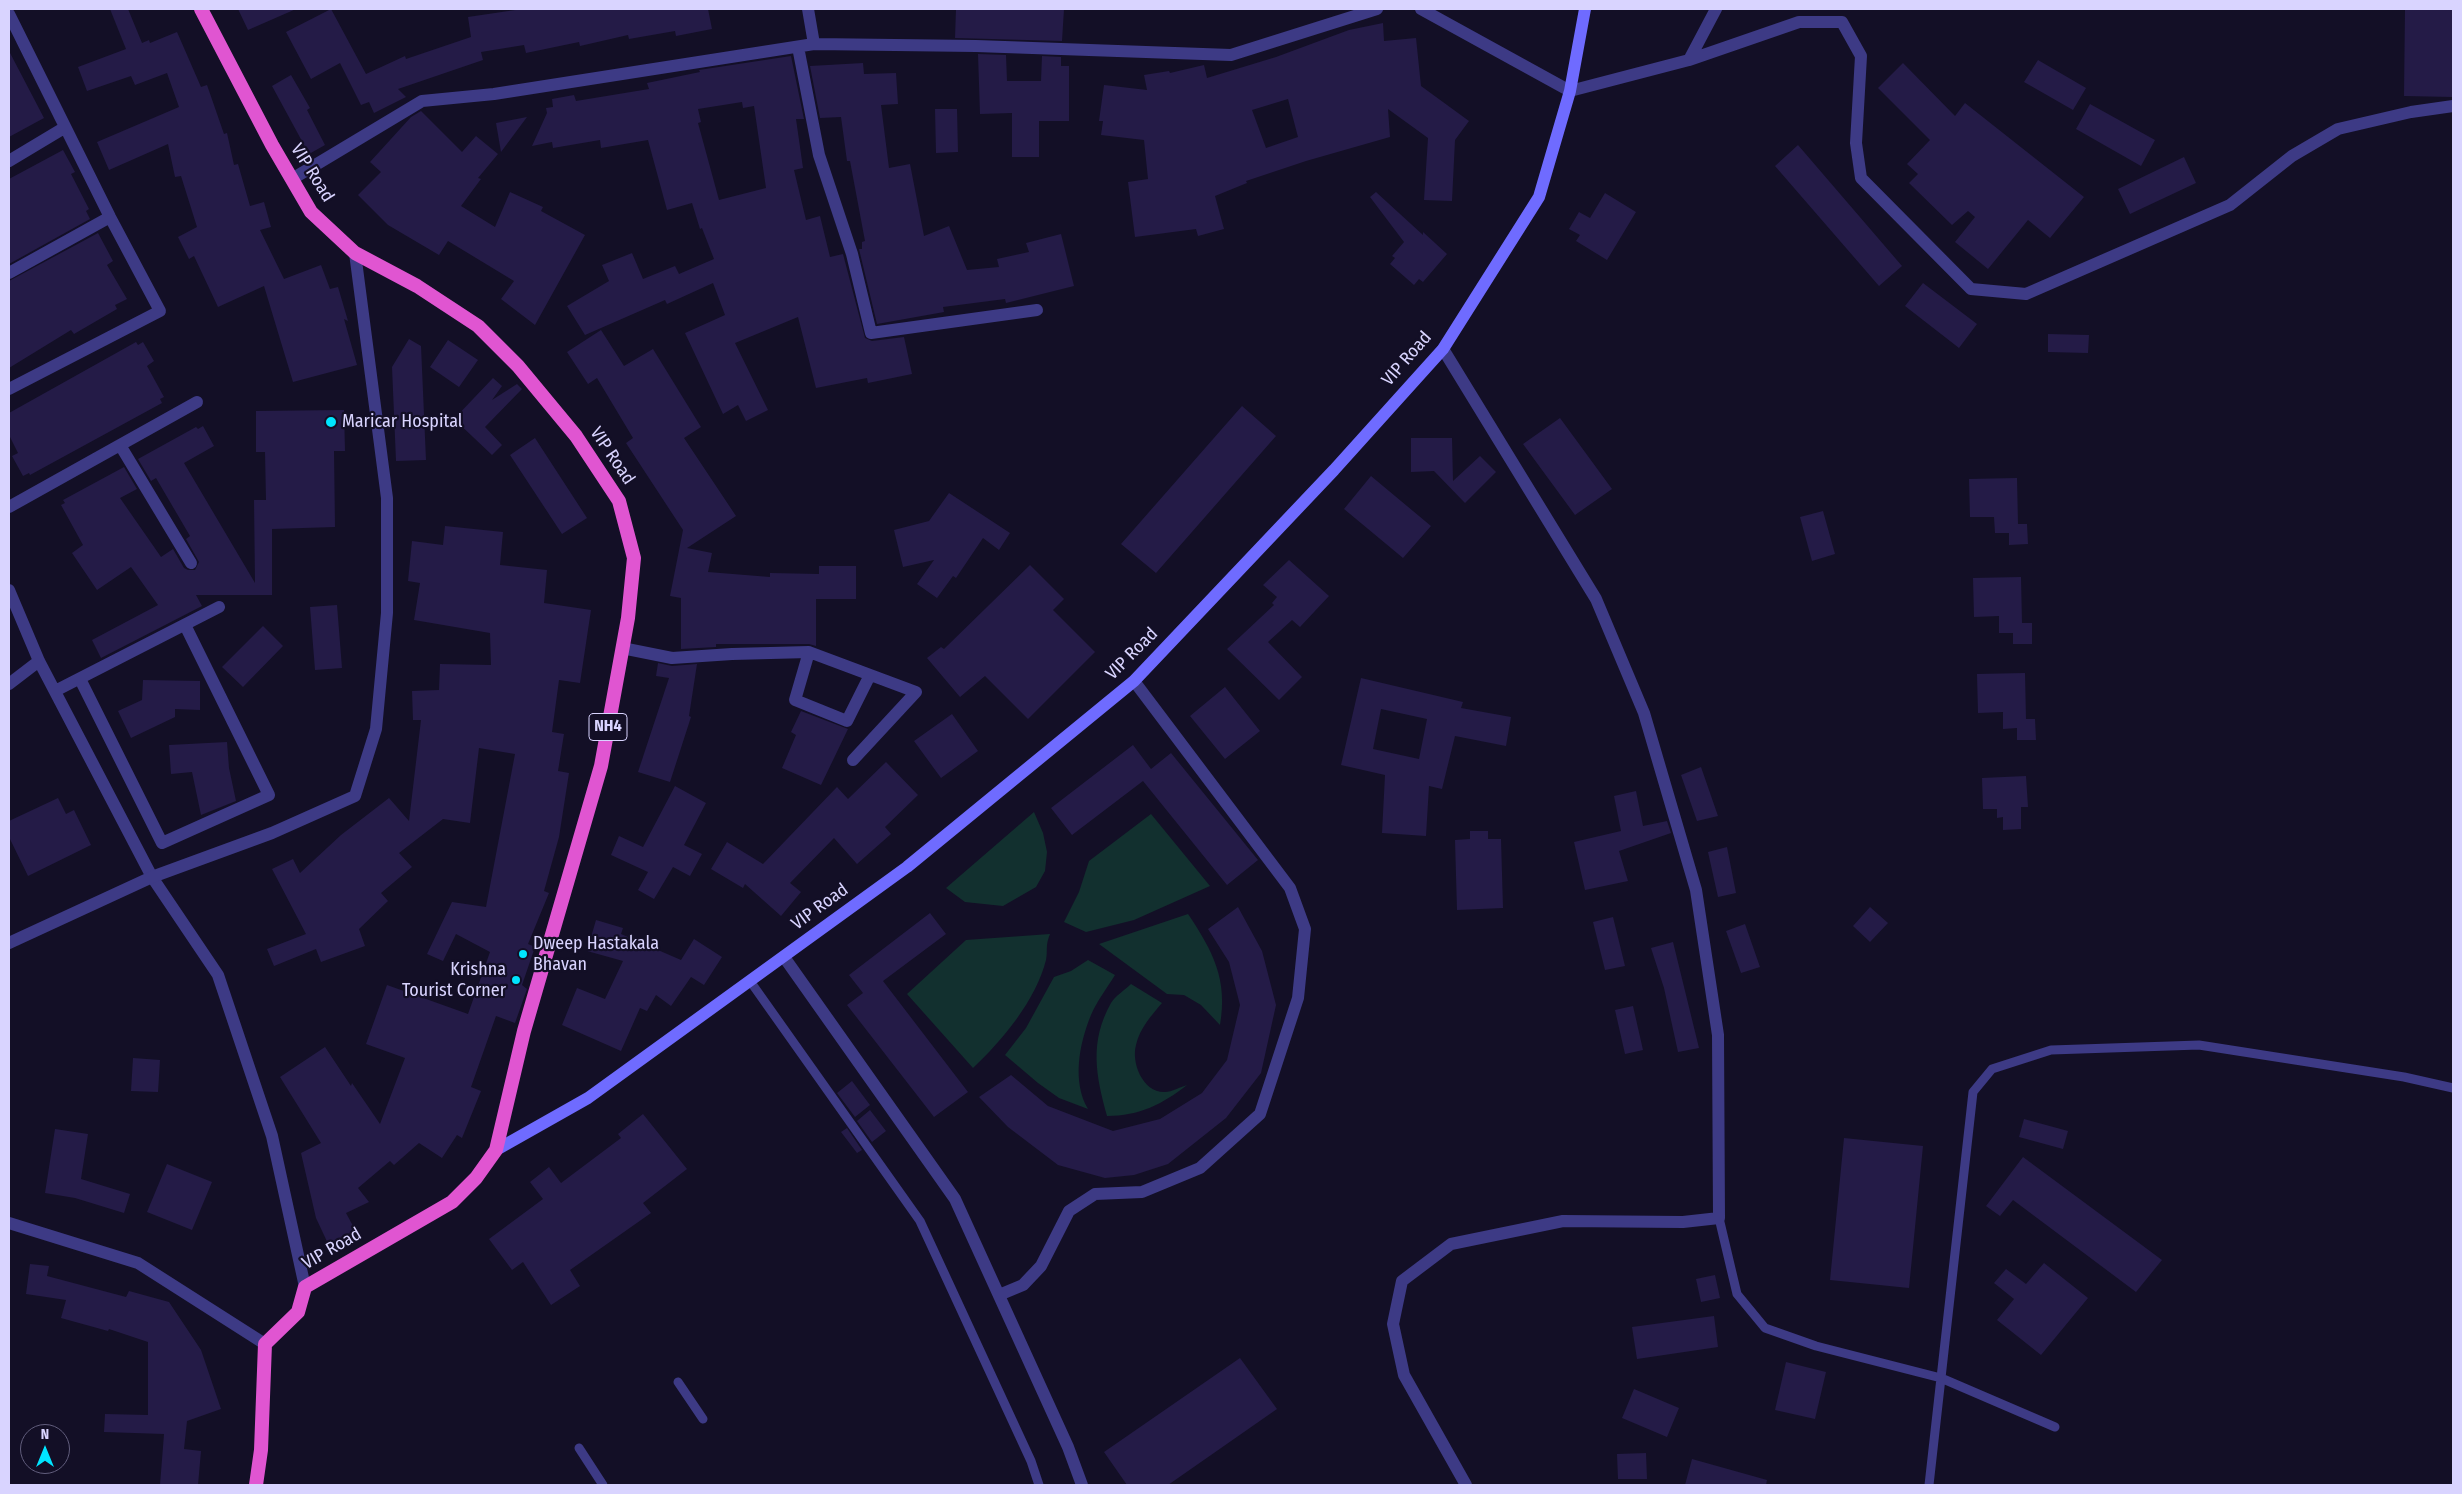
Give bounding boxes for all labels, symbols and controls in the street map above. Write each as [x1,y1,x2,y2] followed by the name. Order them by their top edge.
[286,140,338,206] street label: VIP Road
[1378,327,1436,391] street label: VIP Road
[342,411,463,433] place label: Maricar Hospital
[324,415,338,429] marker: Maricar Hospital
[585,423,639,489] street label: VIP Road
[1101,623,1163,685] street label: VIP Road
[589,714,627,740] road number: NH4
[787,879,853,935] street label: VIP Road
[533,933,659,976] place label: Dweep Hastakala Bhavan
[517,948,529,960] marker: Dweep Hastakala Bhavan
[402,959,506,1002] place label: Krishna Tourist Corner
[510,974,522,986] marker: Krishna Tourist Corner
[299,1223,365,1275] street label: VIP Road
[20,1424,70,1474] north arrow
[41,1426,49,1443] text: N

